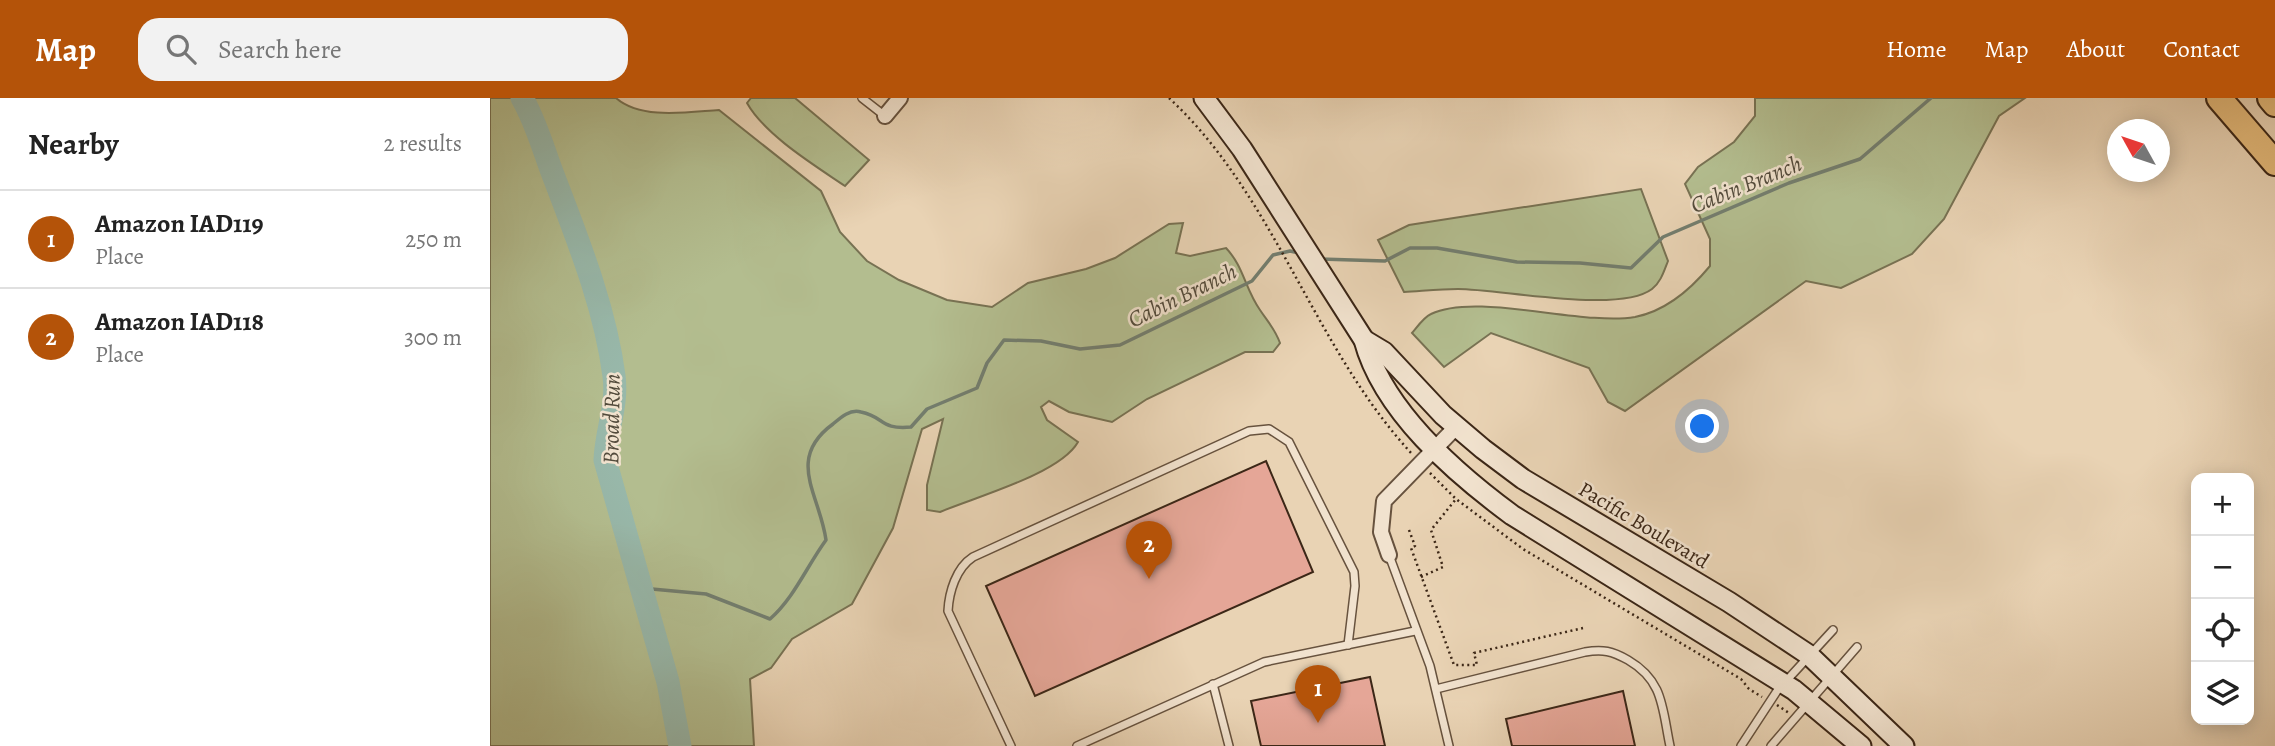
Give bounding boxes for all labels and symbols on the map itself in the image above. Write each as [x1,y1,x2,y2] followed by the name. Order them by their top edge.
[2107,119,2170,182] north arrow
[1686,148,1807,221] water label: Cabin Branch
[1123,256,1242,335] water label: Cabin Branch
[595,373,628,465] water label: Broad Run
[1685,409,1719,443] your location
[1573,475,1715,575] street label: Pacific Boulevard
[1126,521,1172,579] pin: 2
[1295,665,1341,723] pin: 1

